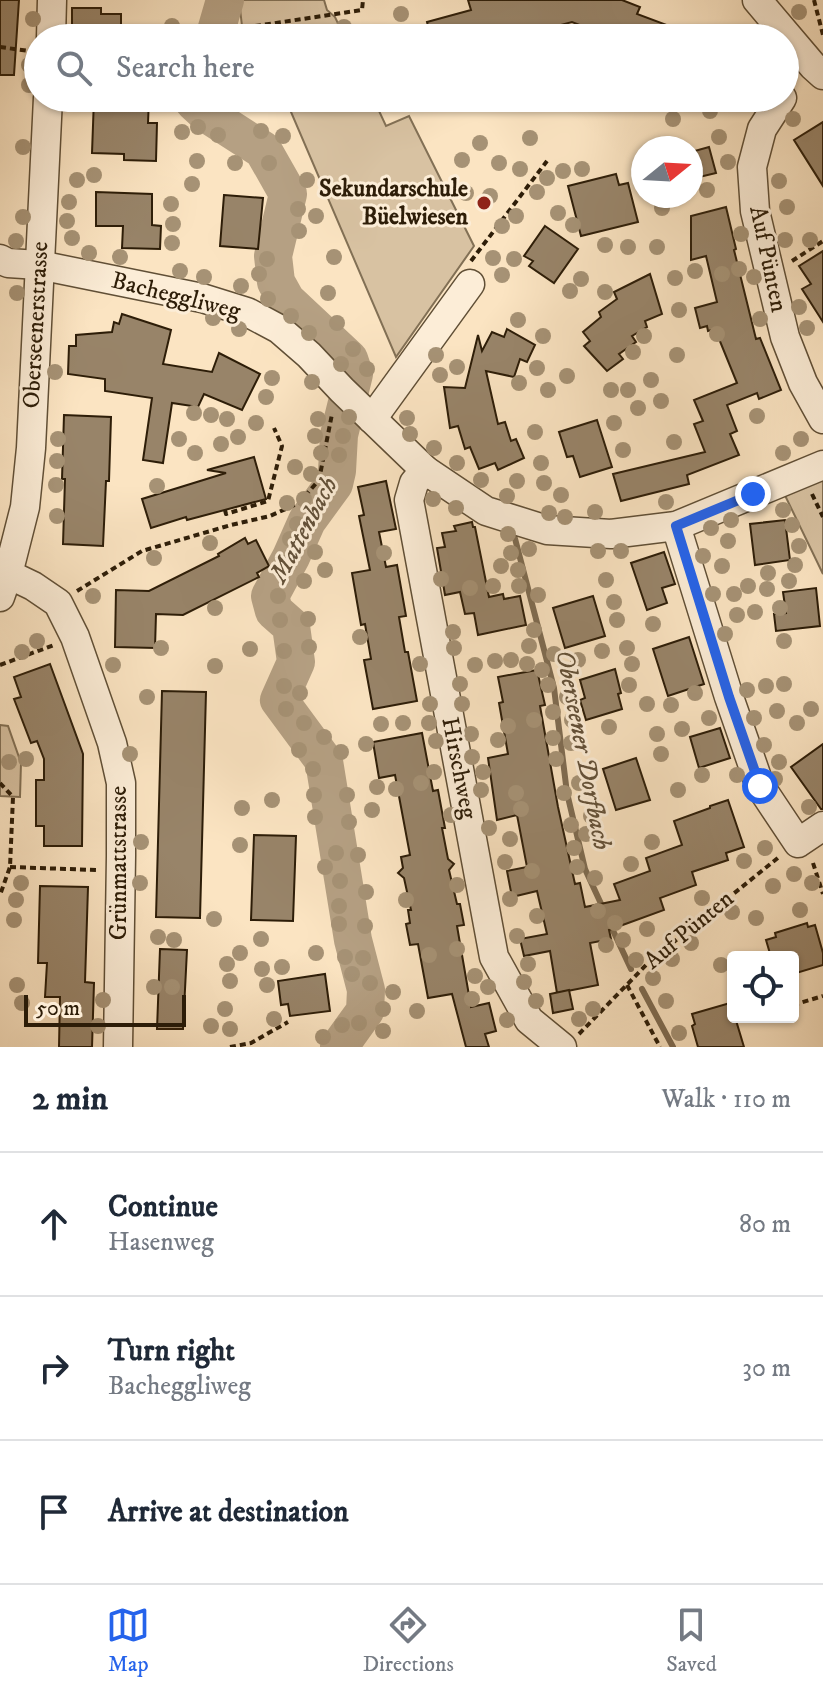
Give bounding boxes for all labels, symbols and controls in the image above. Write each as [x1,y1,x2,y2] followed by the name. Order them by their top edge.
[24,24,799,112] search box
[52,46,96,90] icon: search
[116,50,255,87] text: Search here
[631,136,703,208] north arrow
[319,174,468,232] place label: Sekundarschule Büelwiesen
[475,194,493,212] marker: Sekundarschule Büelwiesen
[742,203,794,315] street label: Auf Pünten
[17,241,55,409] street label: Oberseenerstrasse
[108,265,244,327] street label: Bacheggliweg
[261,471,346,590] water label: Mattenbach
[735,476,771,512] route end
[547,647,619,853] water label: Oberseener Dorfbach
[434,715,484,822] street label: Hirschweg
[742,768,778,804] route start
[104,786,134,940] street label: Grünmattstrasse
[638,884,740,976] street label: Auf Pünten
[727,951,799,1023] map controls
[727,951,799,1023] button: locate
[24,991,186,1027] scale bar
[36,995,80,1022] text: 50 m
[32,1078,108,1120] text: 2 min
[661,1083,791,1116] text: Walk · 110 m
[108,1189,218,1226] text: Continue
[32,1202,76,1246] icon: ahead
[739,1208,791,1241] text: 80 m
[108,1226,214,1259] text: Hasenweg
[108,1333,235,1370] text: Turn right
[32,1346,76,1390] icon: right
[742,1352,791,1385] text: 30 m
[108,1370,251,1403] text: Bacheggliweg
[32,1490,76,1534] icon: arrive
[108,1494,349,1531] text: Arrive at destination
[106,1603,150,1678] tab: Map
[363,1603,454,1678] tab: Directions
[666,1603,717,1678] tab: Saved

